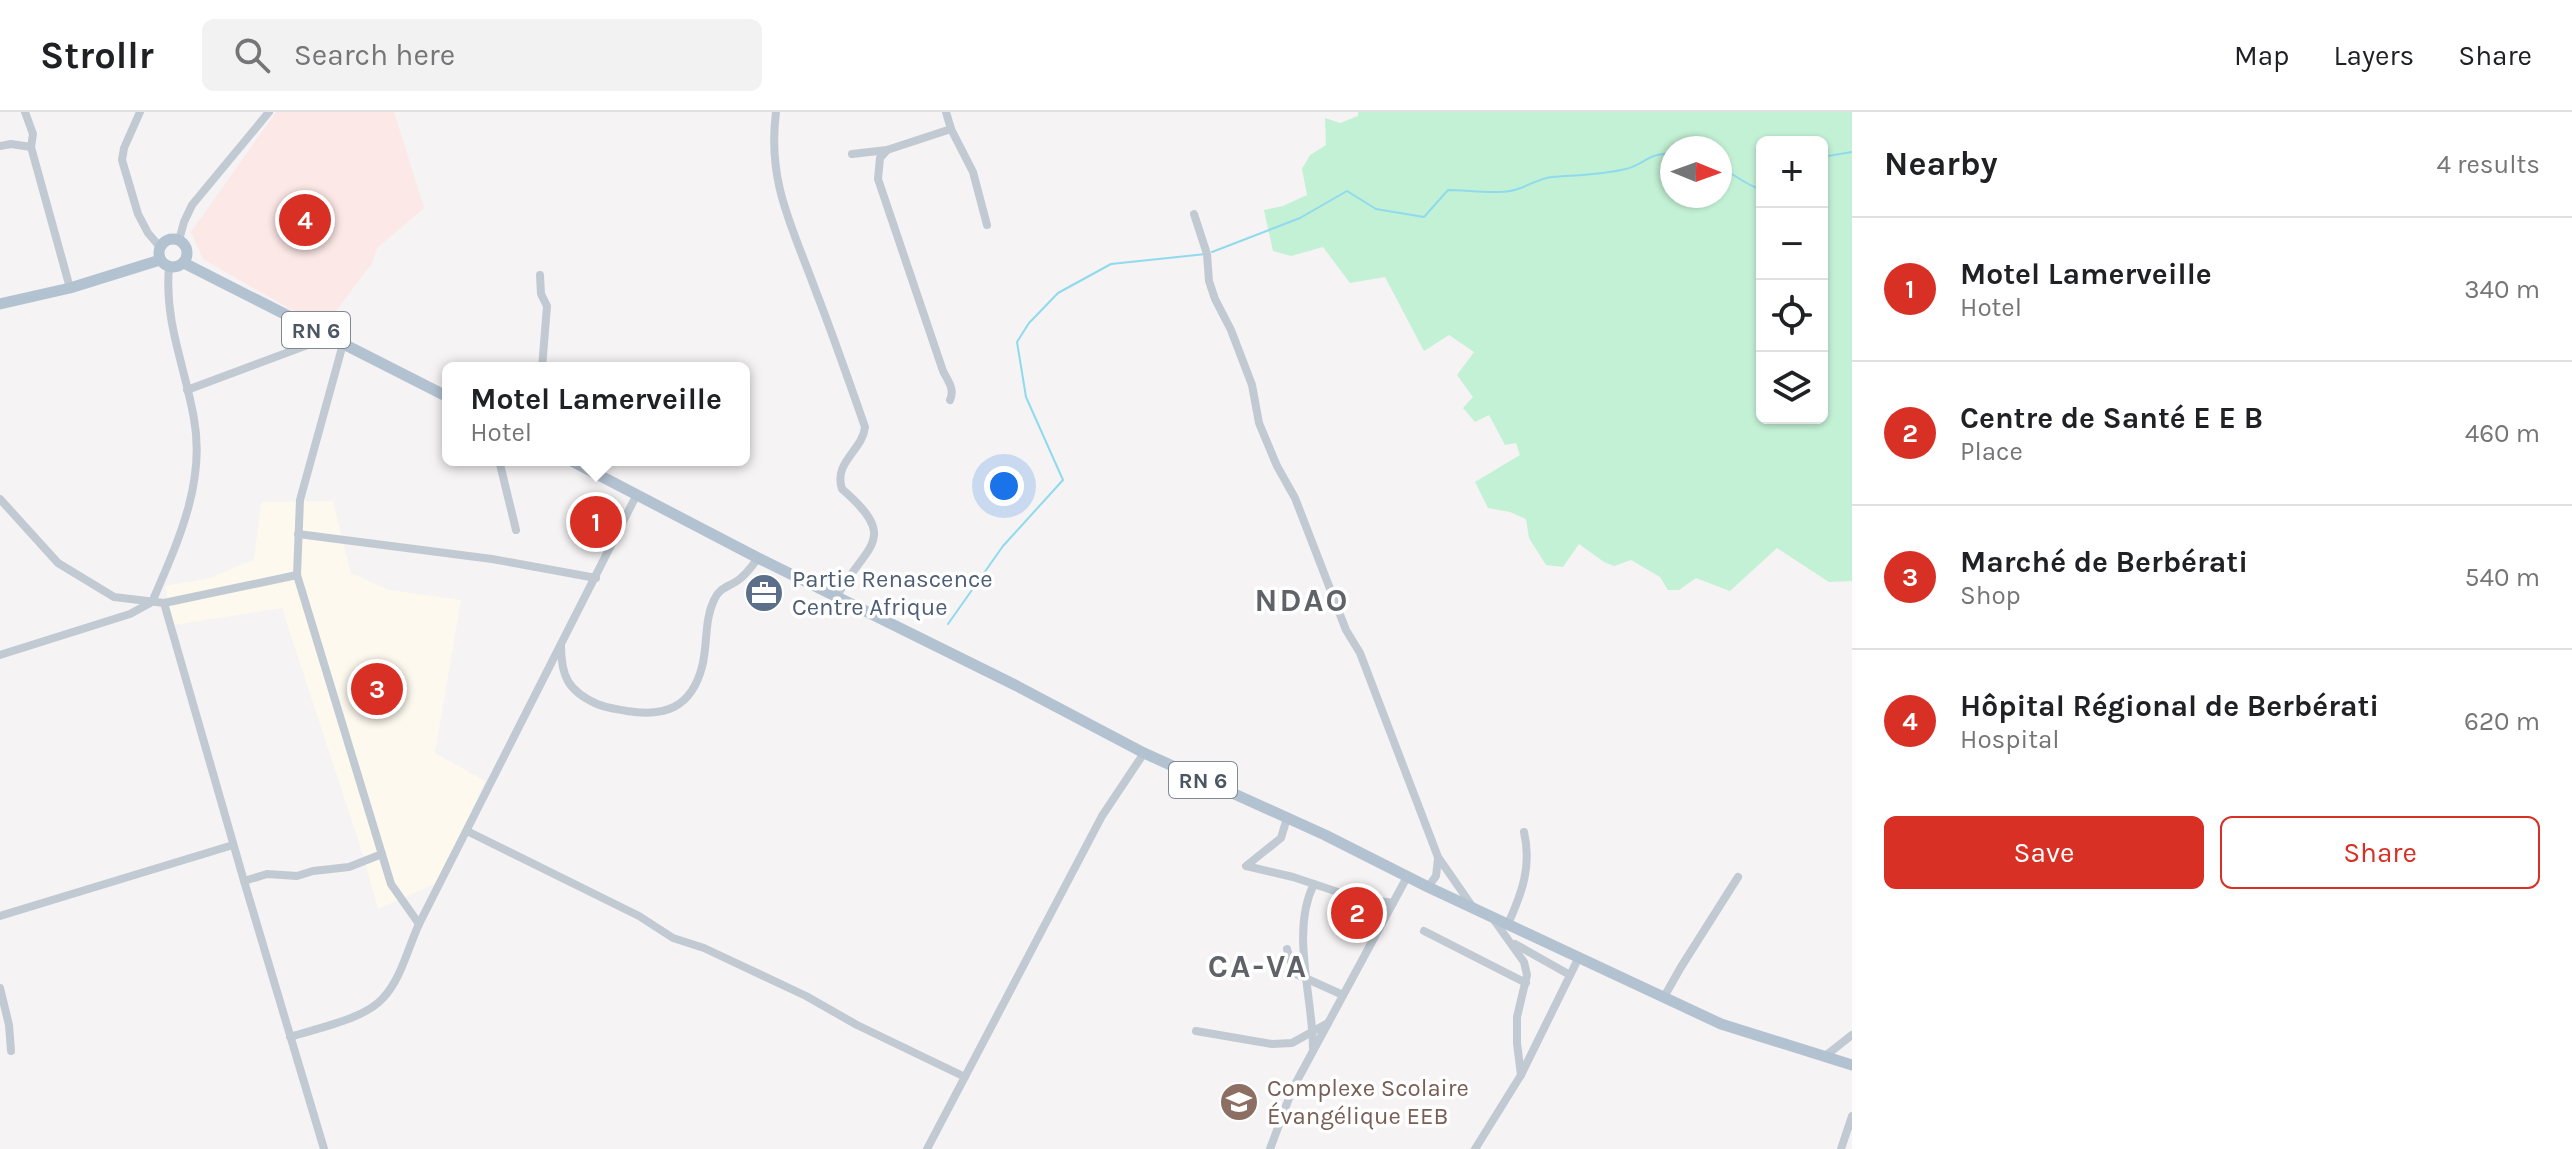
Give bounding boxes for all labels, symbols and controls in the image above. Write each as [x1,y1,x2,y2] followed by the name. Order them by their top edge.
[202,19,762,91] search box
[40,33,154,78] text: Strollr
[230,33,274,77] icon: search
[294,37,455,73] text: Search here
[2234,39,2289,72] text: Map
[2333,39,2414,72] text: Layers
[2458,39,2532,72] text: Share
[1660,136,1732,208] north arrow
[1756,136,1828,424] map controls
[1756,136,1828,208] button: +
[1884,144,1998,184] text: Nearby
[2436,149,2540,180] text: 4 results
[279,190,331,250] pin: 4
[1756,208,1828,280] button: −
[1960,256,2212,292] text: Motel Lamerveille
[1905,274,1915,305] text: 1
[2464,274,2540,305] text: 340 m
[1756,280,1828,352] button: locate
[1960,292,2022,323] text: Hotel
[282,312,350,348] road number: RN 6
[1756,352,1828,424] button: layers
[442,362,750,466] popup
[470,381,722,417] text: Motel Lamerveille
[1960,400,2263,436] text: Centre de Santé E E B
[470,417,532,448] text: Hotel
[1902,418,1918,449] text: 2
[2465,418,2540,449] text: 460 m
[1960,436,2023,467] text: Place
[984,466,1024,506] your location
[570,492,622,552] pin: 1
[1960,544,2248,580] text: Marché de Berbérati
[1902,562,1918,593] text: 3
[2465,562,2540,593] text: 540 m
[792,565,993,621] place label: Partie Renascence Centre Afrique
[743,572,785,614] office icon: Partie Renascence Centre Afrique
[1960,580,2021,611] text: Shop
[1255,582,1349,619] district label: NDAO
[351,659,403,719] pin: 3
[1960,688,2379,724] text: Hôpital Régional de Berbérati
[1902,706,1918,737] text: 4
[2464,706,2540,737] text: 620 m
[1960,724,2060,755] text: Hospital
[1169,762,1237,798] road number: RN 6
[1884,816,2204,889] button: Save
[2220,816,2540,889] button: Share
[1331,883,1383,943] pin: 2
[1208,948,1308,985] district label: CA-VA
[1267,1074,1469,1130] place label: Complexe Scolaire Évangélique EEB
[1218,1081,1260,1123] school or university icon: Complexe Scolaire Évangélique EEB

